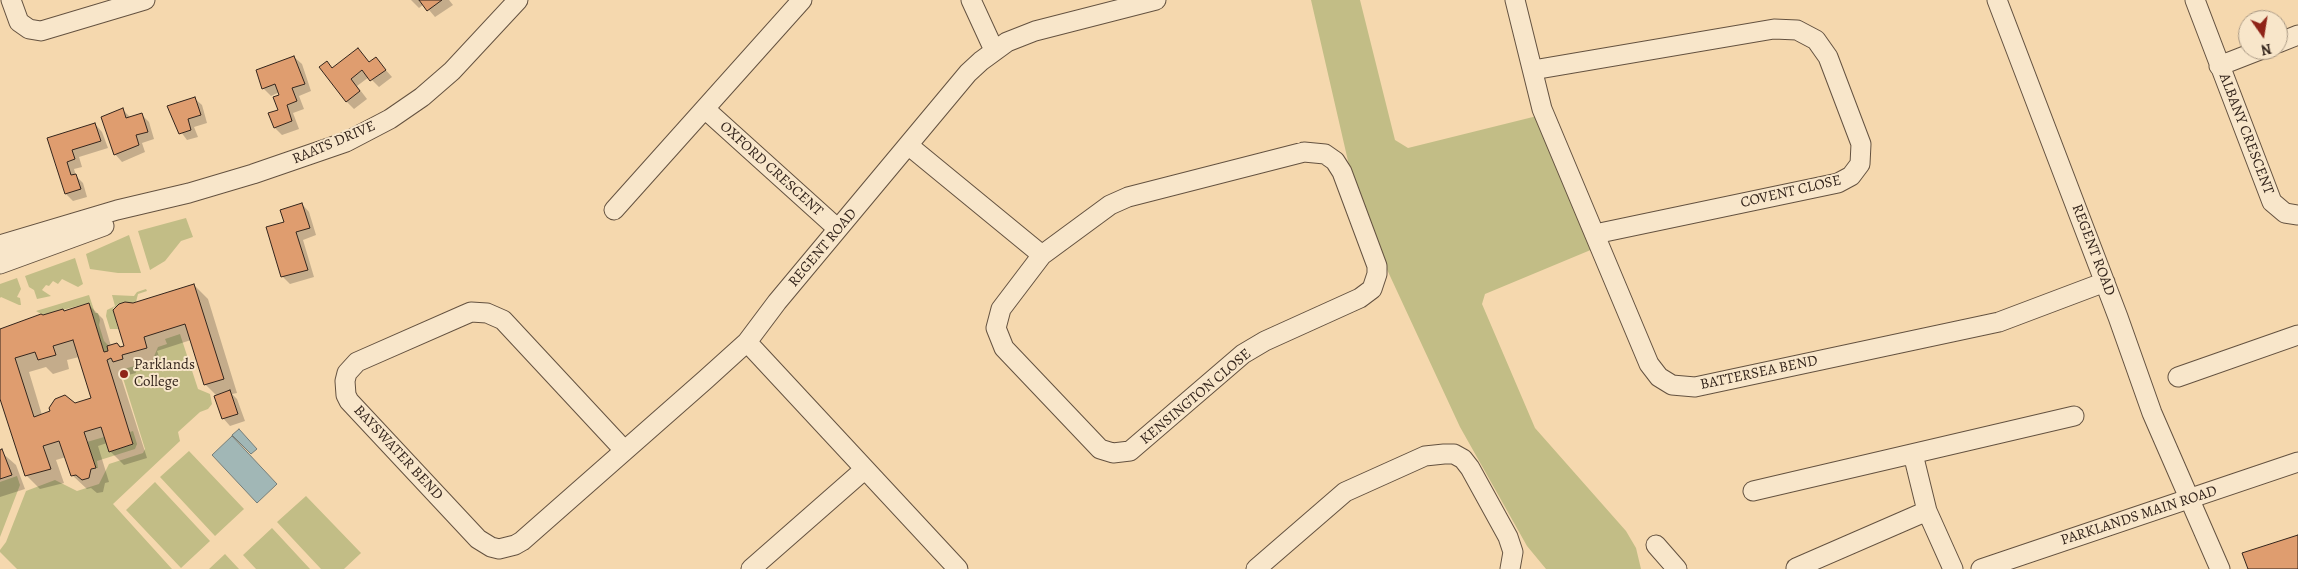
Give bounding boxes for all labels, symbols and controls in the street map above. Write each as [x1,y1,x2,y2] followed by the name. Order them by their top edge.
[2238,10,2288,60] north arrow
[2259,39,2273,60] text: N
[2215,71,2277,197] street label: ALBANY CRESCENT
[290,117,378,169] street label: RAATS DRIVE
[716,118,826,220] street label: OXFORD CRESCENT
[1739,172,1843,212] street label: COVENT CLOSE
[2067,202,2119,298] street label: REGENT ROAD
[785,205,861,291] street label: REGENT ROAD
[1137,345,1255,449] street label: KENSINGTON CLOSE
[1699,352,1819,394] street label: BATTERSEA BEND
[134,356,195,391] place label: Parklands College
[118,368,130,380] marker: Parklands College
[349,402,447,504] street label: BAYSWATER BEND
[2059,482,2219,550] street label: PARKLANDS MAIN ROAD

